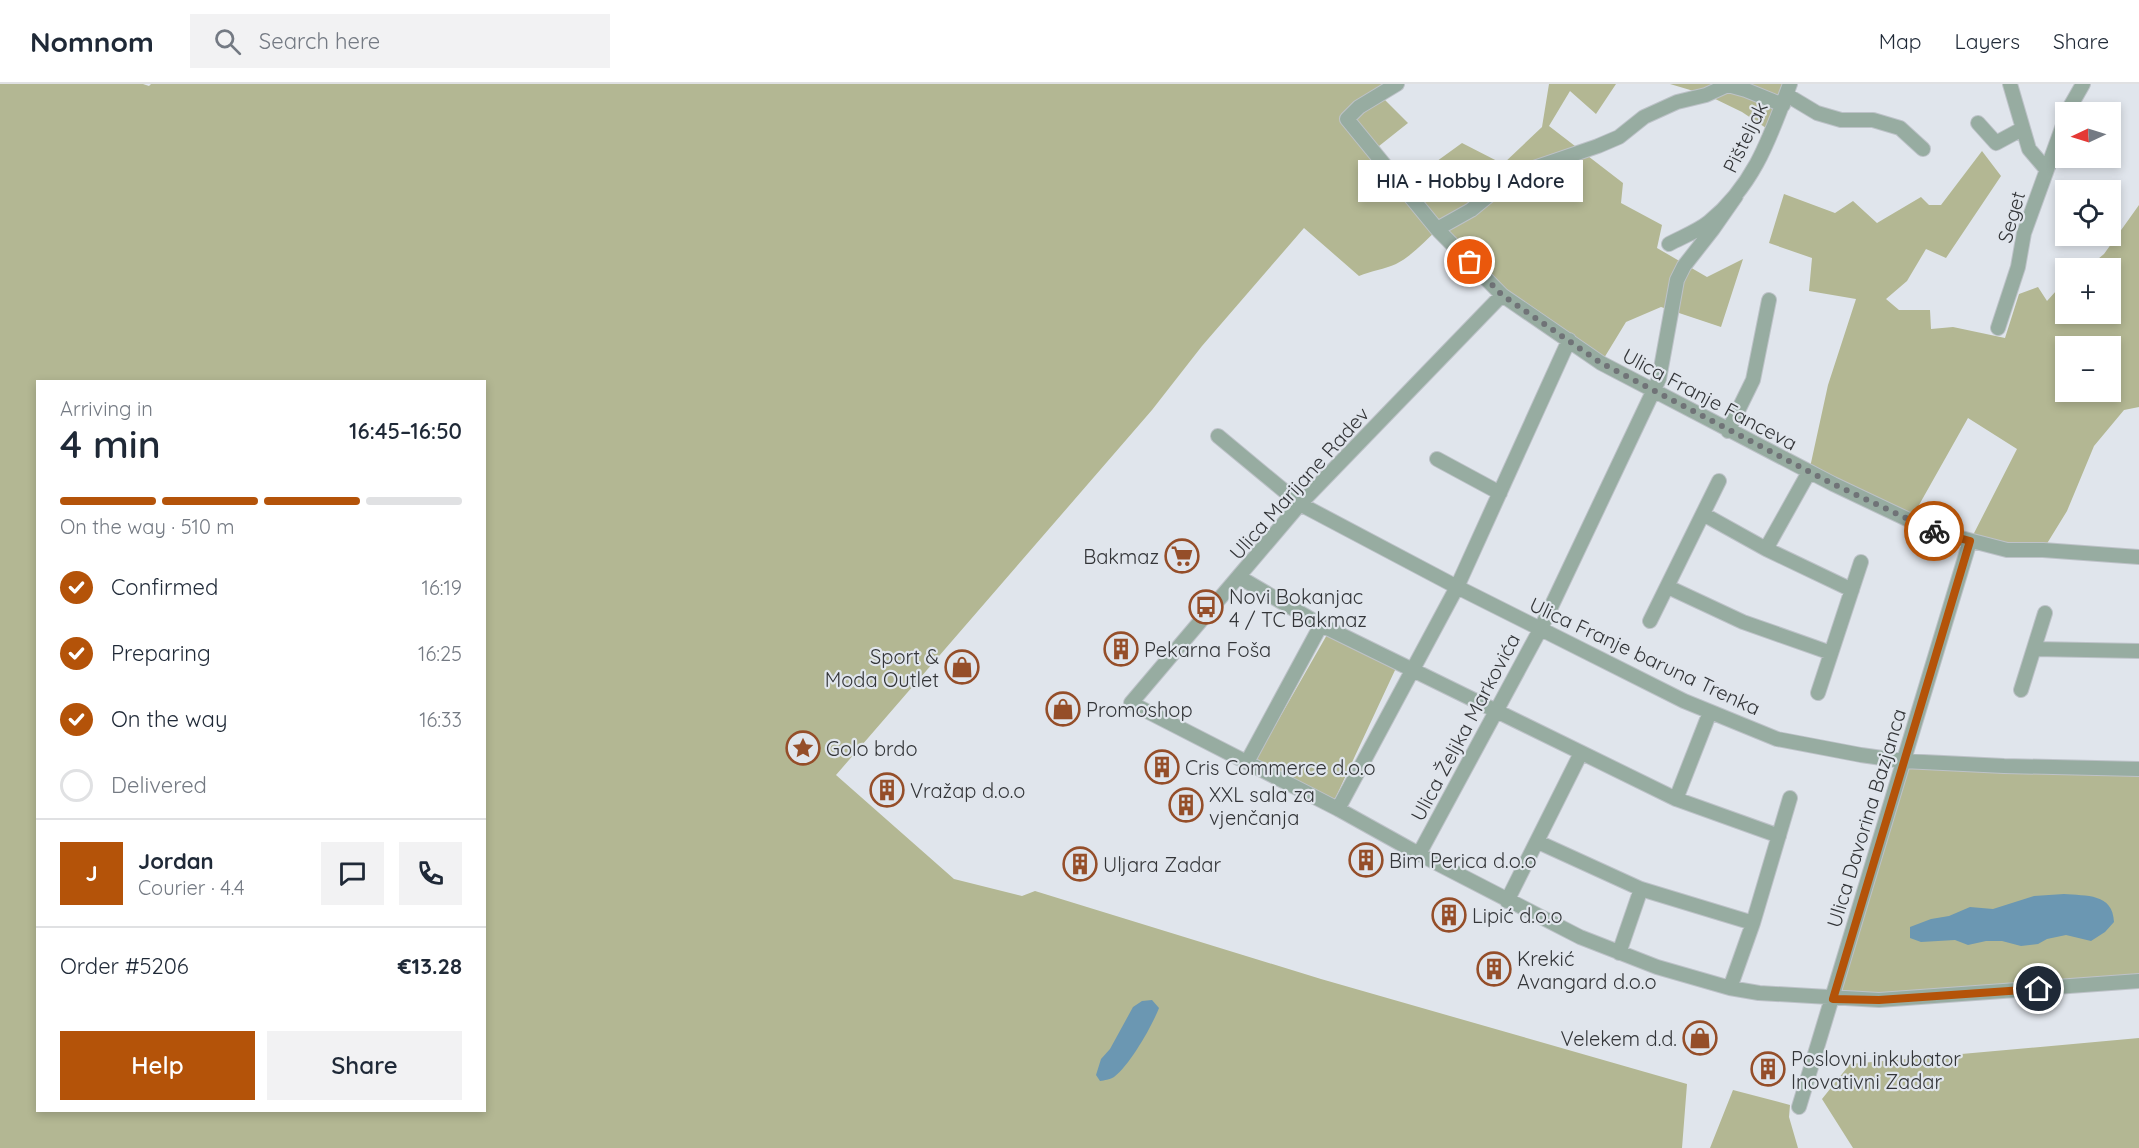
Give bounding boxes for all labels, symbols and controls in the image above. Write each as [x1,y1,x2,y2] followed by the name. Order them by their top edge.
[190,14,610,68] search box
[30,24,154,59] text: Nomnom
[211,25,244,58] icon: search
[259,27,380,55] text: Search here
[1879,28,1922,54] text: Map
[1955,28,2020,54] text: Layers
[2053,28,2109,54] text: Share
[1717,97,1773,177] street label: Pišteljak
[2055,102,2121,168] north arrow
[2055,102,2121,402] map controls
[1358,160,1582,202] callout: HIA - Hobby I Adore
[1376,168,1565,193] text: HIA - Hobby I Adore
[2055,180,2121,246] button: locate
[1992,188,2030,246] street label: Seget
[1444,236,1495,287] pin
[1453,245,1486,278] icon: bag
[2055,258,2121,324] button: +
[2055,336,2121,402] button: −
[1618,342,1802,456] street label: Ulica Franje Fanceva
[60,396,153,421] text: Arriving in
[1224,401,1374,565] street label: Ulica Marijane Radev
[349,417,462,445] text: 16:45–16:50
[60,419,161,468] text: 4 min
[1904,501,1964,561] courier
[60,514,235,539] text: On the way · 510 m
[1918,515,1951,548] icon: bike
[1164,538,1200,574] supermarket icon: Bakmaz
[1083,544,1159,569] place label: Bakmaz
[60,571,93,604] icon: check
[111,573,218,601] text: Confirmed
[422,575,462,600] text: 16:19
[1229,584,1367,632] place label: Novi Bokanjac 4 / TC Bakmaz
[1188,589,1224,625] bus stop icon: Novi Bokanjac 4 / TC Bakmaz
[1526,591,1764,721] street label: Ulica Franje baruna Trenka
[1405,629,1525,825] street label: Ulica Željka Markovića
[1103,631,1139,667] building icon: Pekarna Foša
[60,637,93,670] icon: check
[1144,637,1271,662] place label: Pekarna Foša
[111,639,211,667] text: Preparing
[418,641,462,666] text: 16:25
[825,644,939,692] place label: Sport & Moda Outlet
[944,649,980,685] shop icon: Sport & Moda Outlet
[1045,691,1081,727] shop icon: Promoshop
[1086,697,1193,722] place label: Promoshop
[60,703,93,736] icon: check
[111,705,227,733] text: On the way
[1821,706,1911,930] street label: Ulica Davorina Bazjanca
[419,707,462,732] text: 16:33
[785,730,821,766] place icon: Golo brdo
[826,736,918,761] place label: Golo brdo
[1144,749,1180,785] building icon: Cris Commerce d.o.o
[1185,755,1376,780] place label: Cris Commerce d.o.o
[111,771,207,799] text: Delivered
[869,772,905,808] building icon: Vražap d.o.o
[910,778,1025,803] place label: Vražap d.o.o
[1209,782,1315,830] place label: XXL sala za vjenčanja
[1168,787,1204,823] building icon: XXL sala za vjenčanja
[321,842,384,905] button: chat
[399,842,462,905] button: phone
[1348,842,1384,878] building icon: Bim Perica d.o.o
[1062,846,1098,882] building icon: Uljara Zadar
[138,847,214,875] text: Jordan
[1389,848,1536,873] place label: Bim Perica d.o.o
[1103,852,1221,877] place label: Uljara Zadar
[85,859,98,887] text: J
[138,875,244,900] text: Courier · 4.4
[1431,897,1467,933] building icon: Lipić d.o.o
[1472,903,1563,928] place label: Lipić d.o.o
[1517,946,1656,994] place label: Krekić Avangard d.o.o
[1476,951,1512,987] building icon: Krekić Avangard d.o.o
[60,952,189,980] text: Order #5206
[398,952,462,980] text: €13.28
[2013,963,2064,1014] pin
[2022,972,2055,1005] icon: home
[1682,1020,1718,1056] shop icon: Velekem d.d.
[1560,1026,1677,1051] place label: Velekem d.d.
[60,1031,255,1100] button: Help
[267,1031,462,1100] button: Share
[1791,1046,1961,1094] place label: Poslovni inkubator Inovativni Zadar
[1750,1051,1786,1087] building icon: Poslovni inkubator Inovativni Zadar

